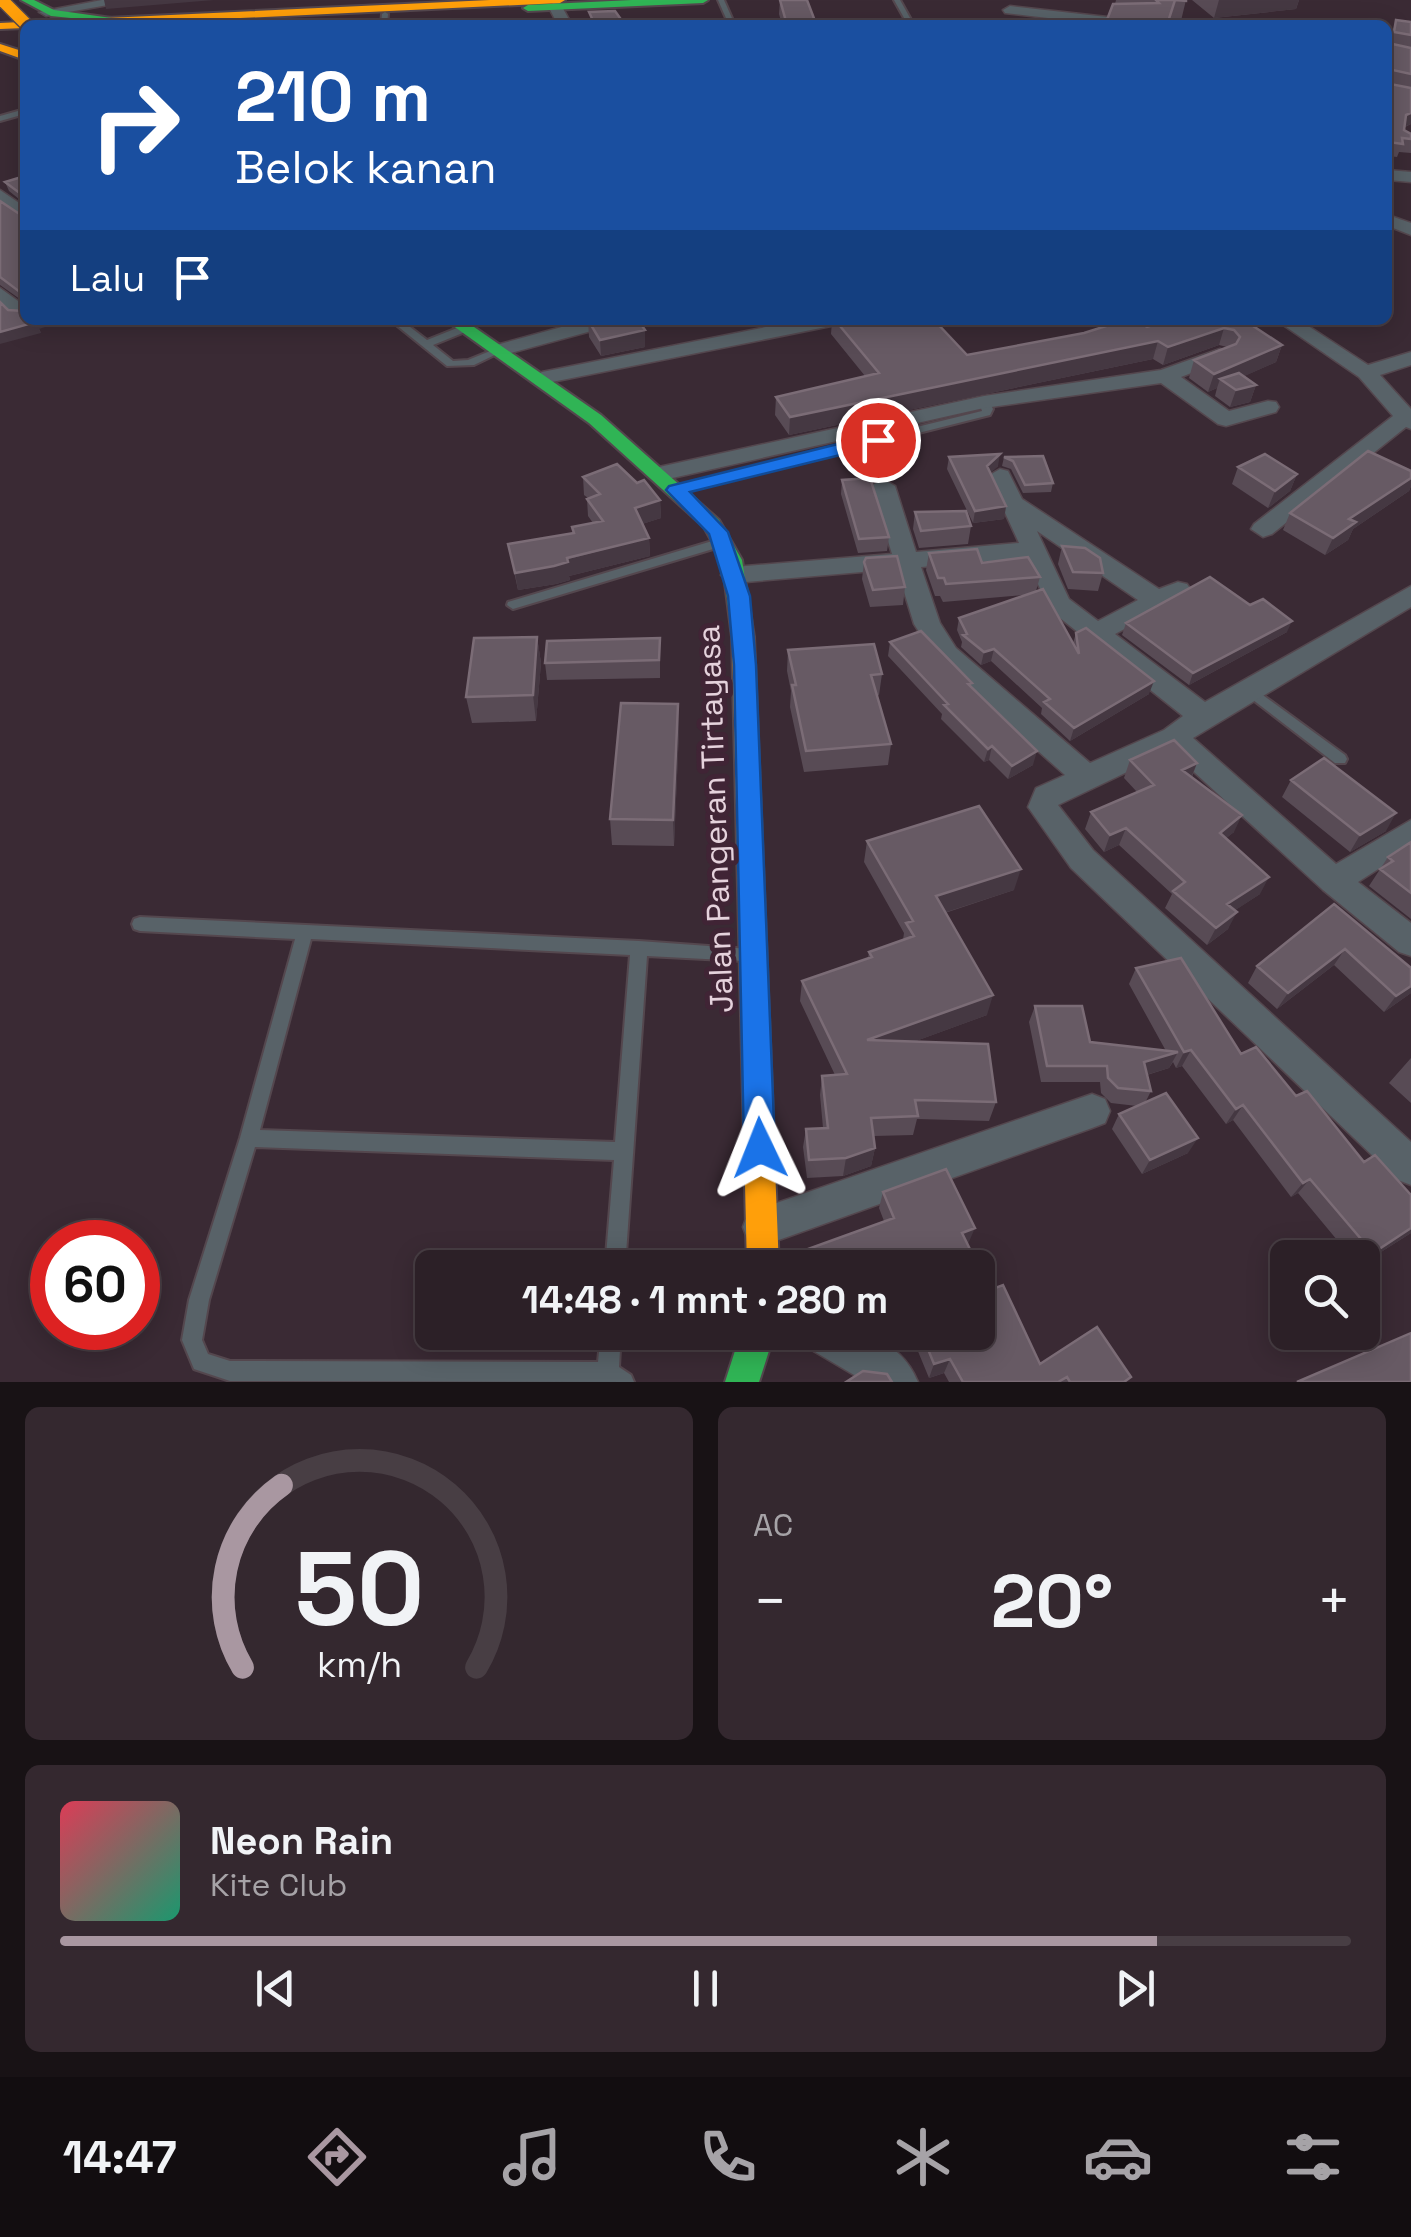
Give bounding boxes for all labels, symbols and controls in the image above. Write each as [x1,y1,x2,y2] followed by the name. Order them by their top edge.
[235,52,431,141] text: 210 m
[70,60,200,190] icon: right
[235,139,497,196] text: Belok kanan
[165,250,220,305] icon: arrive
[70,254,145,302] text: Lalu
[836,398,921,483] pin
[851,413,906,468] icon: arrive
[688,624,742,1014] street label: Jalan Pangeran Tirtayasa
[708,1096,812,1200] position arrow
[30,1220,160,1350] speed limit sign: 60
[1270,1240,1380,1350] map controls
[1270,1240,1380,1350] button: search
[522,1276,888,1324] text: 14:48 · 1 mnt · 280 m
[753,1505,793,1545] text: AC
[294,1523,424,1655] text: 50
[991,1553,1113,1649] text: 20°
[753,1566,787,1636] text: −
[1317,1566,1351,1636] text: +
[316,1642,402,1687] text: km/h
[210,1817,393,1865] text: Neon Rain
[210,1865,347,1905] text: Kite Club
[248,1961,303,2016] icon: previous
[678,1961,733,2016] icon: pause
[1108,1961,1163,2016] icon: next
[302,2122,372,2192] icon: directions
[497,2122,567,2192] icon: music
[693,2122,763,2192] icon: phone
[888,2122,958,2192] icon: climate
[1083,2122,1153,2192] icon: car
[1278,2122,1348,2192] icon: filters
[63,2129,177,2186] text: 14:47

